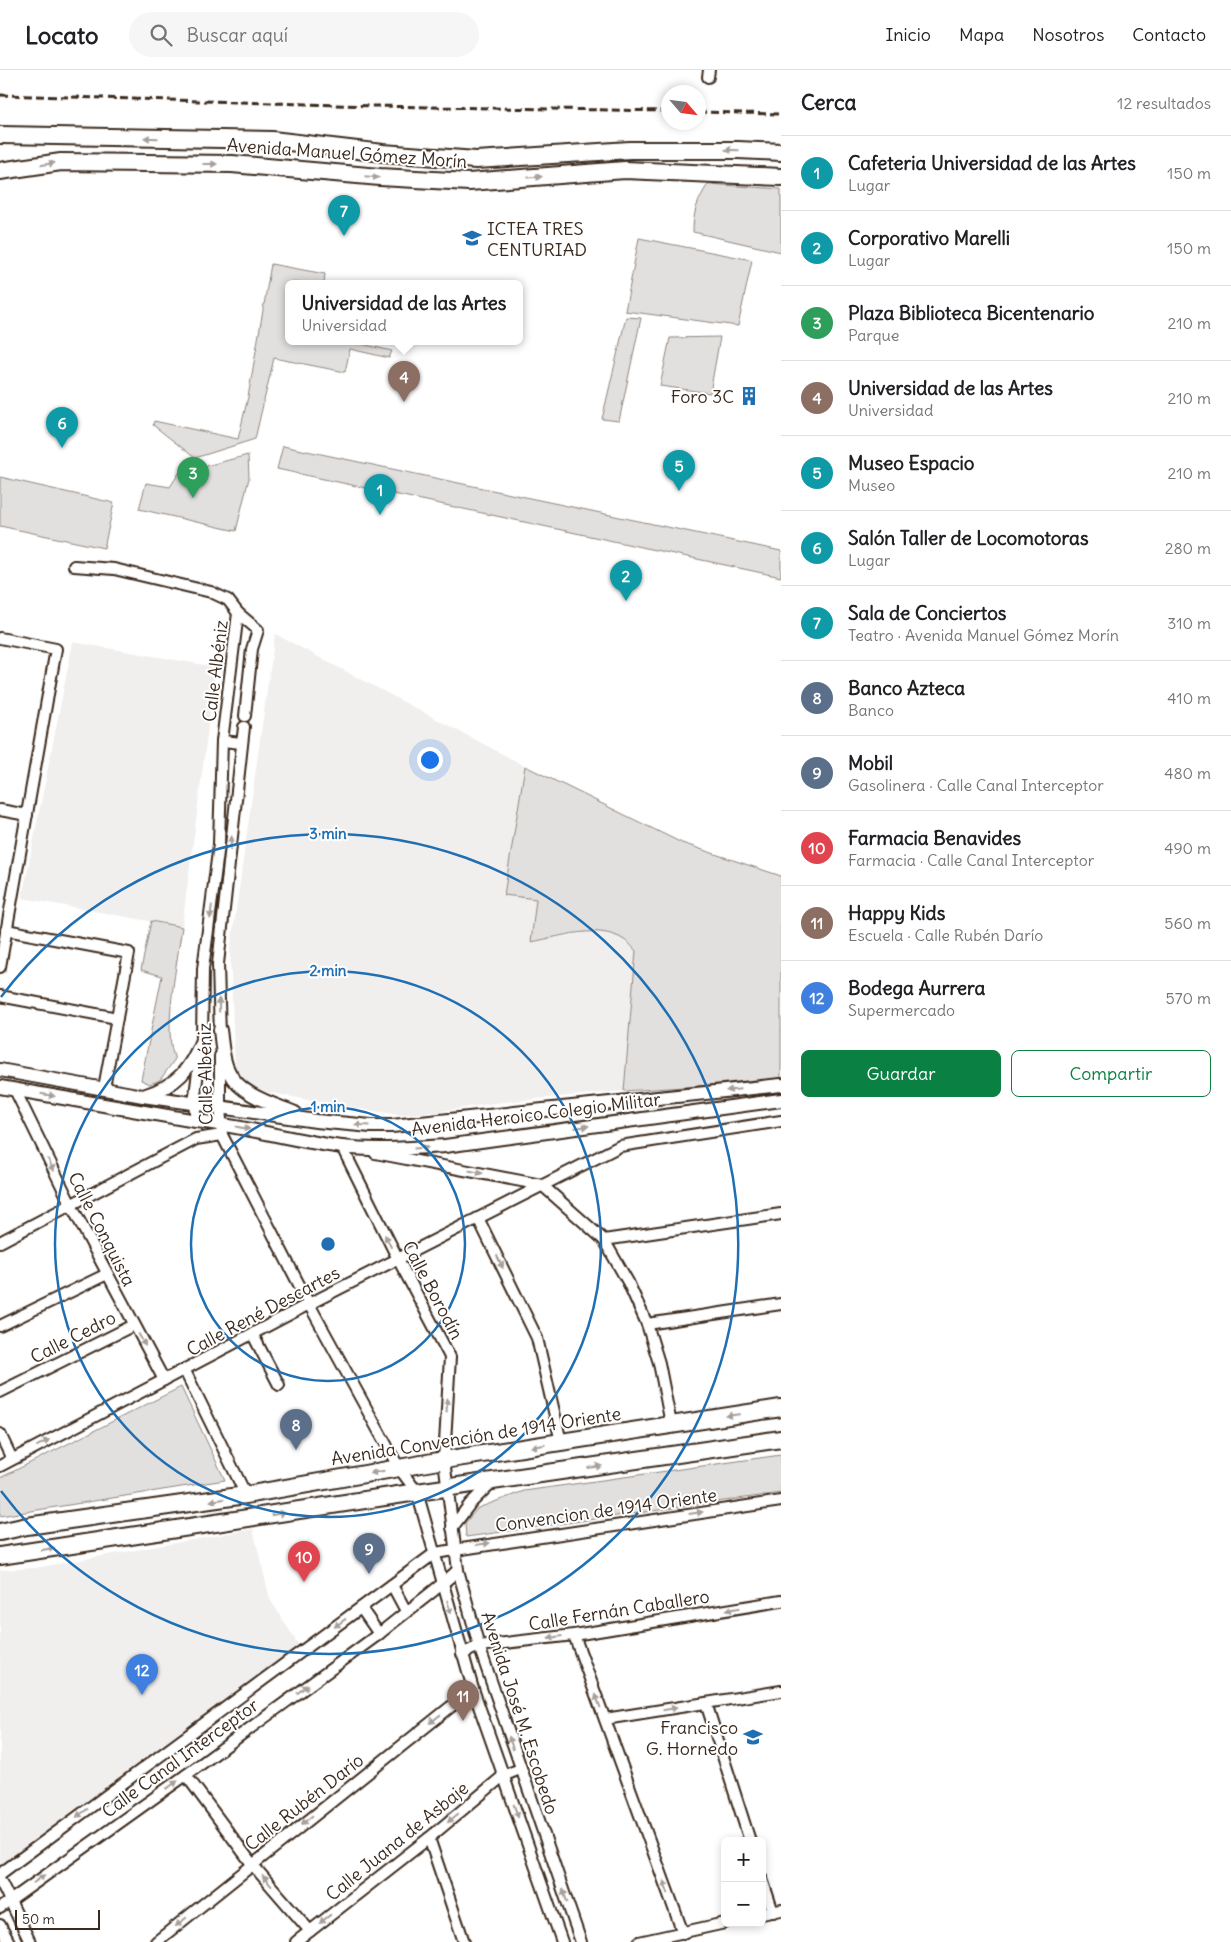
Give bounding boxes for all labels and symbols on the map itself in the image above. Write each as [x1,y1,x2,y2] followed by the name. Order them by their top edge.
[661,85,706,130] north arrow
[226,133,468,173] street label: Avenida Manuel Gómez Morín
[143,134,159,142] one-way arrow
[724,146,740,154] one-way arrow
[41,160,57,168] one-way arrow
[203,160,219,168] one-way arrow
[365,173,381,181] one-way arrow
[527,173,543,181] one-way arrow
[328,195,360,236] pin: 7
[487,217,587,261] place label: ICTEA TRES CENTURIAD
[461,227,483,249] school or university icon: ICTEA TRES CENTURIAD
[388,361,420,402] pin: 4
[671,385,734,408] place label: Foro 3C
[738,385,760,407] building icon: Foro 3C
[46,407,78,448] pin: 6
[663,450,695,491] pin: 5
[177,457,209,498] pin: 3
[364,474,396,515] pin: 1
[610,560,642,601] pin: 2
[197,618,233,723] street label: Calle Albéniz
[417,747,443,773] your location
[309,824,347,843] text: 3 min
[227,835,235,851] one-way arrow
[207,904,215,920] one-way arrow
[310,961,347,980] text: 2 min
[215,997,223,1013] one-way arrow
[193,1022,217,1125] street label: Calle Albéniz
[724,1086,740,1094] one-way arrow
[410,1087,663,1141] street label: Avenida Heroico Colegio Militar
[40,1092,56,1100] one-way arrow
[311,1097,346,1116] text: 1 min
[354,1121,370,1129] one-way arrow
[574,1123,590,1131] one-way arrow
[235,1124,250,1132] one-way arrow
[413,1143,429,1151] one-way arrow
[47,1158,55,1172] one-way arrow
[63,1168,141,1290] street label: Calle Conquista
[468,1169,484,1177] one-way arrow
[384,1234,392,1248] one-way arrow
[319,1235,337,1253] centre of rings
[397,1237,469,1343] street label: Calle Borodín
[496,1255,504,1269] one-way arrow
[182,1261,344,1361] street label: Calle René Descartes
[26,1306,120,1368] street label: Calle Cedro
[138,1333,146,1348] one-way arrow
[443,1397,451,1413] one-way arrow
[329,1402,623,1470] street label: Avenida Convención de 1914 Oriente
[280,1409,312,1450] pin: 8
[724,1412,740,1420] one-way arrow
[36,1439,50,1447] one-way arrow
[529,1442,545,1450] one-way arrow
[587,1463,603,1471] one-way arrow
[369,1469,385,1477] one-way arrow
[494,1483,718,1537] street label: Convencion de 1914 Oriente
[209,1496,225,1504] one-way arrow
[270,1509,286,1517] one-way arrow
[688,1509,704,1517] one-way arrow
[353,1533,385,1574] pin: 9
[476,1540,492,1548] one-way arrow
[288,1541,320,1582] pin: 10
[41,1545,57,1553] one-way arrow
[527,1584,711,1636] street label: Calle Fernán Caballero
[445,1599,453,1614] one-way arrow
[725,1605,741,1613] one-way arrow
[476,1609,564,1817] street label: Avenida José M. Escobedo
[333,1618,347,1628] one-way arrow
[547,1633,563,1641] one-way arrow
[126,1654,158,1695] pin: 12
[447,1680,479,1721] pin: 11
[296,1684,309,1695] one-way arrow
[97,1693,263,1823] street label: Calle Canal Interceptor
[594,1693,602,1708] one-way arrow
[663,1704,679,1712] one-way arrow
[428,1714,441,1725] one-way arrow
[646,1716,738,1760] place label: Francisco G. Hornedo
[742,1726,764,1748] school or university icon: Francisco G. Hornedo
[507,1735,515,1750] one-way arrow
[240,1748,368,1856] street label: Calle Rubén Darío
[321,1776,473,1906] street label: Calle Juana de Asbaje
[165,1780,179,1790] one-way arrow
[512,1804,520,1819] one-way arrow
[76,1808,89,1819] one-way arrow
[446,1813,459,1824] one-way arrow
[301,1815,314,1826] one-way arrow
[32,1874,46,1884] one-way arrow
[261,1874,272,1887] one-way arrow
[662,1879,670,1894] one-way arrow
[561,1888,569,1903] one-way arrow
[15,1907,100,1930] scale bar
[319,1913,332,1924] one-way arrow
[174,1917,187,1928] one-way arrow

